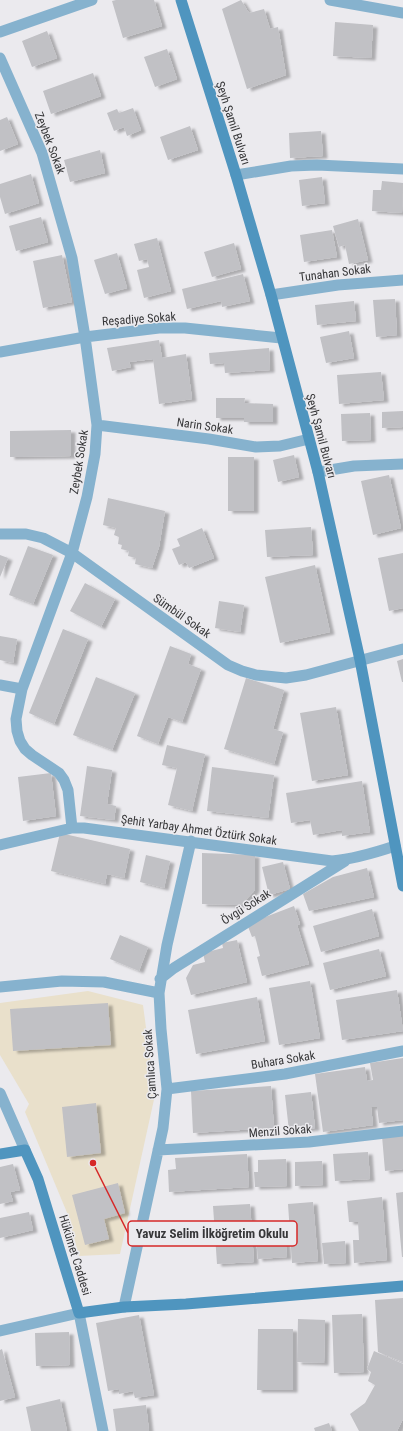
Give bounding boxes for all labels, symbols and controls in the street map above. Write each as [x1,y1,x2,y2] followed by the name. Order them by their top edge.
[213,79,253,167] street label: Şeyh Şamil Bulvarı
[32,110,68,177] street label: Zeybek Sokak
[298,262,372,284] street label: Tunahan Sokak
[102,309,177,329] street label: Reşadiye Sokak
[303,392,339,480] street label: Şeyh Şamil Bulvarı
[176,415,235,437] street label: Narin Sokak
[67,428,91,495] street label: Zeybek Sokak
[150,591,214,641] street label: Sümbül Sokak
[120,811,279,848] street label: Şehit Yarbay Ahmet Öztürk Sokak
[218,885,274,928] street label: Övgü Sokak
[141,1028,159,1099] street label: Çamlıca Sokak
[250,1048,317,1072] street label: Buhara Sokak
[248,1122,312,1140] street label: Menzil Sokak
[56,1213,94,1297] street label: Hükümet Caddesi
[128,1221,297,1246] callout: Yavuz Selim İlköğretim Okulu
[136,1226,288,1241] text: Yavuz Selim İlköğretim Okulu

